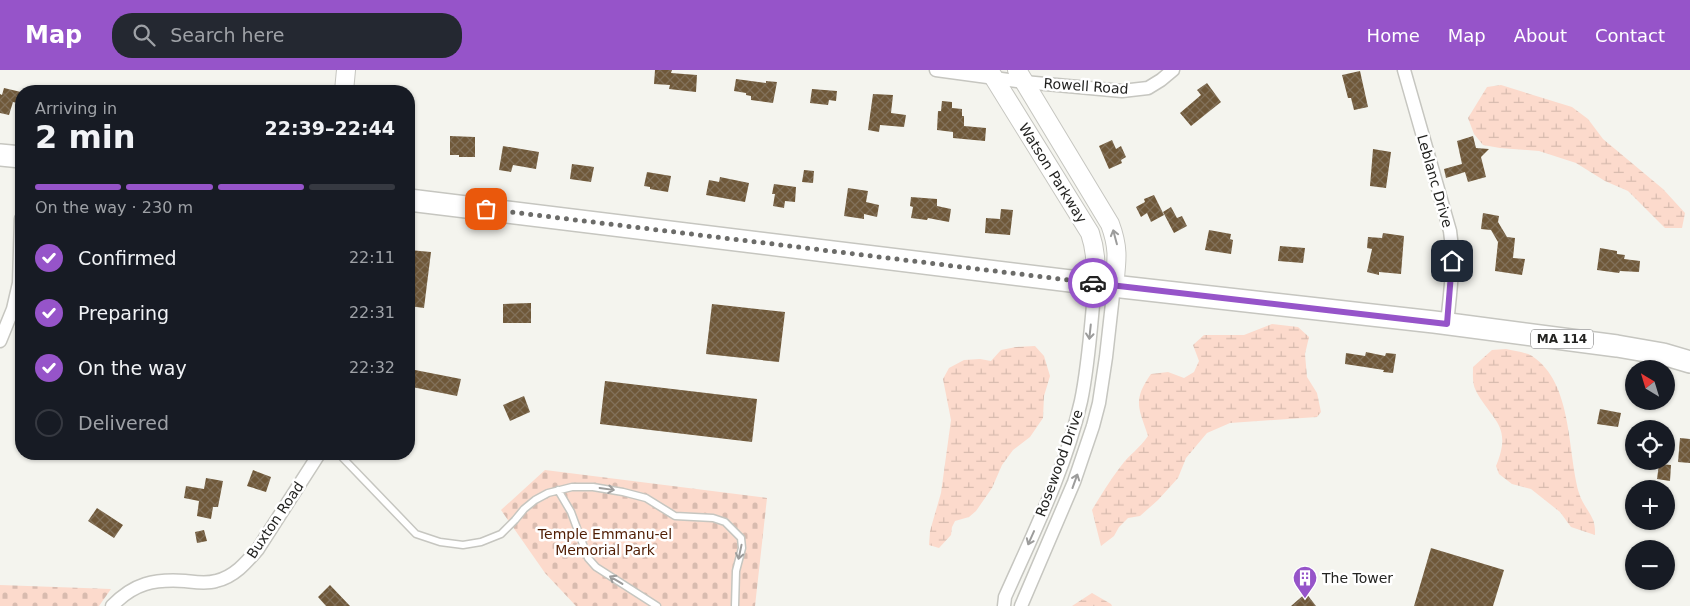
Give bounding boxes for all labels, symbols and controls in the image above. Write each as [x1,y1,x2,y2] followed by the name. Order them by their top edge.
[112,13,462,58] search box
[25,21,82,49] text: Map
[130,21,158,49] icon: search
[170,24,284,46] text: Search here
[1367,25,1420,46] text: Home
[1448,25,1486,46] text: Map
[1514,25,1567,46] text: About
[1595,25,1665,46] text: Contact
[1043,75,1129,97] street label: Rowell Road
[35,99,117,118] text: Arriving in
[265,117,395,139] text: 22:39–22:44
[35,118,136,156] text: 2 min
[1016,120,1090,226] street label: Watson Parkway
[1414,133,1456,229] street label: Leblanc Drive
[465,188,507,230] pin
[472,195,500,223] icon: bag
[35,198,193,217] text: On the way · 230 m
[1109,230,1119,246] one-way arrow
[1431,240,1473,282] pin
[35,244,63,272] icon: check
[78,247,177,269] text: Confirmed
[1438,247,1466,275] icon: home
[349,248,395,267] text: 22:11
[1068,258,1118,308] courier
[1079,269,1107,297] icon: car
[35,299,63,327] icon: check
[78,302,169,324] text: Preparing
[349,303,395,322] text: 22:31
[1085,324,1095,340] one-way arrow
[1531,330,1593,348] road number: MA 114
[35,354,63,382] icon: check
[78,357,187,379] text: On the way
[349,358,395,377] text: 22:32
[1625,360,1675,410] north arrow
[1625,360,1675,590] map controls
[1032,407,1086,519] street label: Rosewood Drive
[78,412,169,434] text: Delivered
[1625,420,1675,470] button: locate
[1071,474,1080,489] one-way arrow
[243,479,307,561] street label: Buxton Road
[1625,480,1675,530] button: +
[598,485,614,495] one-way arrow
[537,526,672,558] park label: Temple Emmanu-el Memorial Park
[1026,530,1036,545] one-way arrow
[1625,540,1675,590] button: −
[734,544,744,560] one-way arrow
[1292,565,1318,599] building icon: The Tower
[1321,570,1393,586] place label: The Tower
[609,575,623,585] one-way arrow

